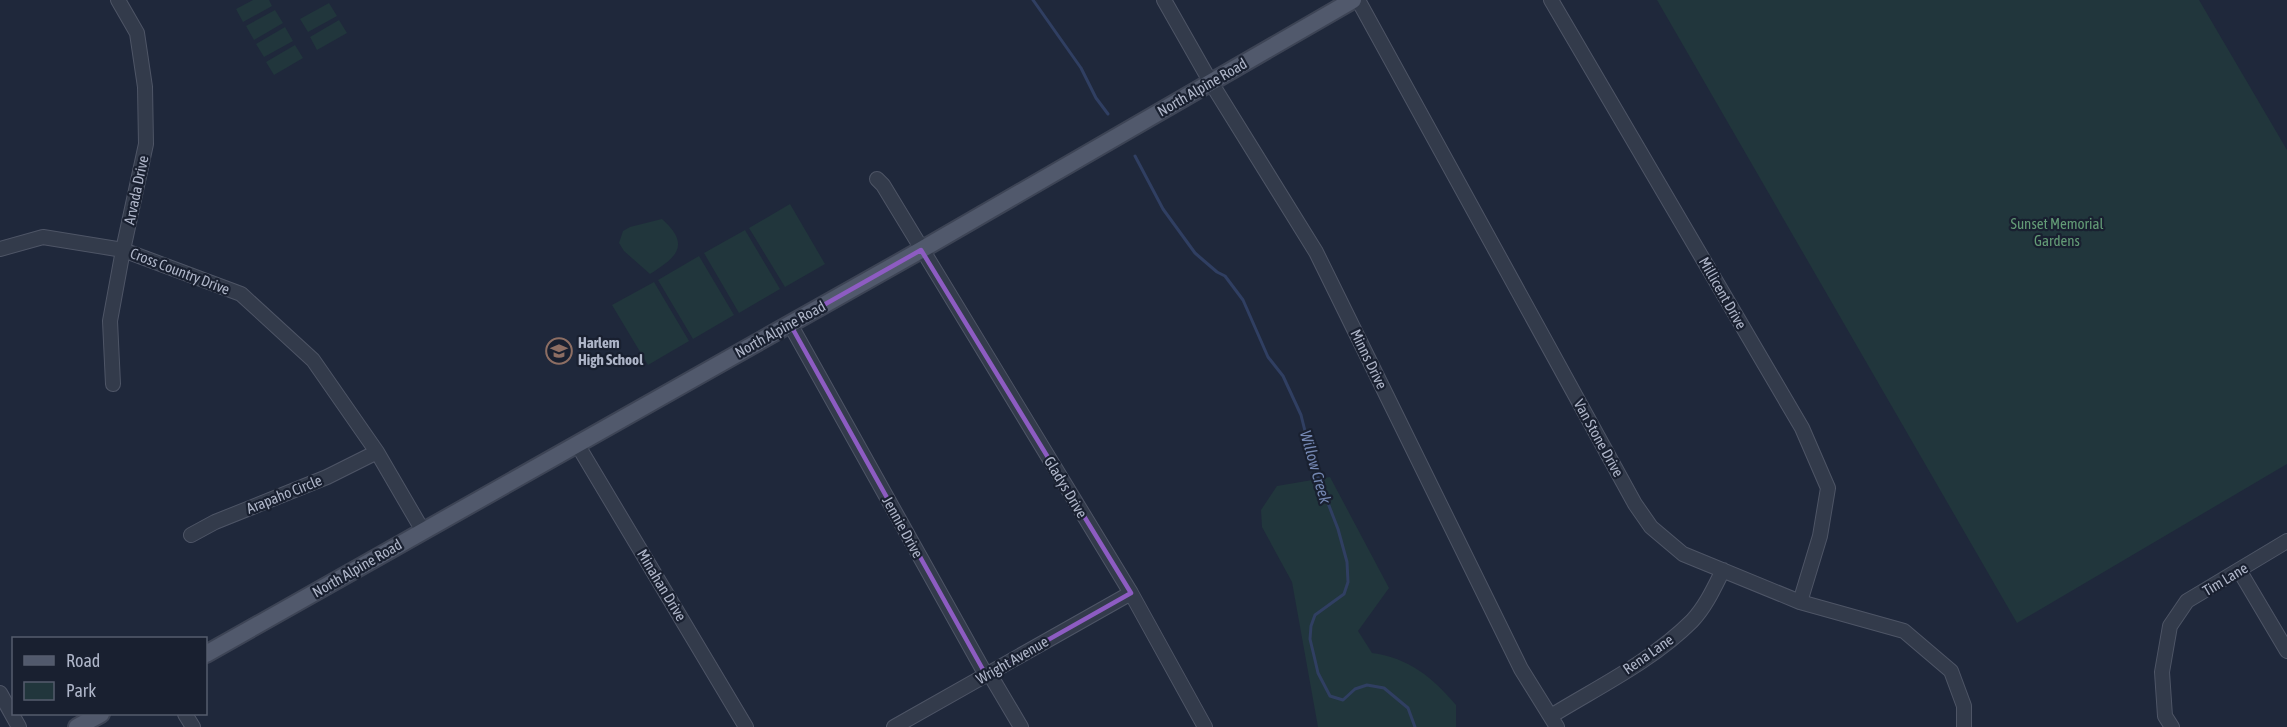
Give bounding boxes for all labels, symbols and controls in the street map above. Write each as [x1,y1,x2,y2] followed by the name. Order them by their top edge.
[1154,55,1250,119] street label: North Alpine Road
[120,154,152,226] street label: Arvada Drive
[2011,215,2103,249] park label: Sunset Memorial Gardens
[128,244,232,298] street label: Cross Country Drive
[1696,254,1750,332] street label: Millicent Drive
[732,297,828,361] street label: North Alpine Road
[1347,326,1391,392] street label: Minns Drive
[578,334,644,368] place label: Harlem High School
[544,336,574,366] school or university icon: Harlem High School
[1571,396,1627,480] street label: Van Stone Drive
[1297,428,1335,507] water label: Willow Creek
[1041,453,1091,521] street label: Gladys Drive
[244,471,324,517] street label: Arapaho Circle
[879,493,927,561] street label: Jennie Drive
[309,536,405,600] street label: North Alpine Road
[634,546,690,624] street label: Minahan Drive
[2199,559,2251,599] street label: Tim Lane
[1620,630,1677,677] street label: Rena Lane
[973,632,1051,687] street label: Wright Avenue
[12,637,207,715] legend
[66,650,100,671] text: Road
[66,680,96,701] text: Park

